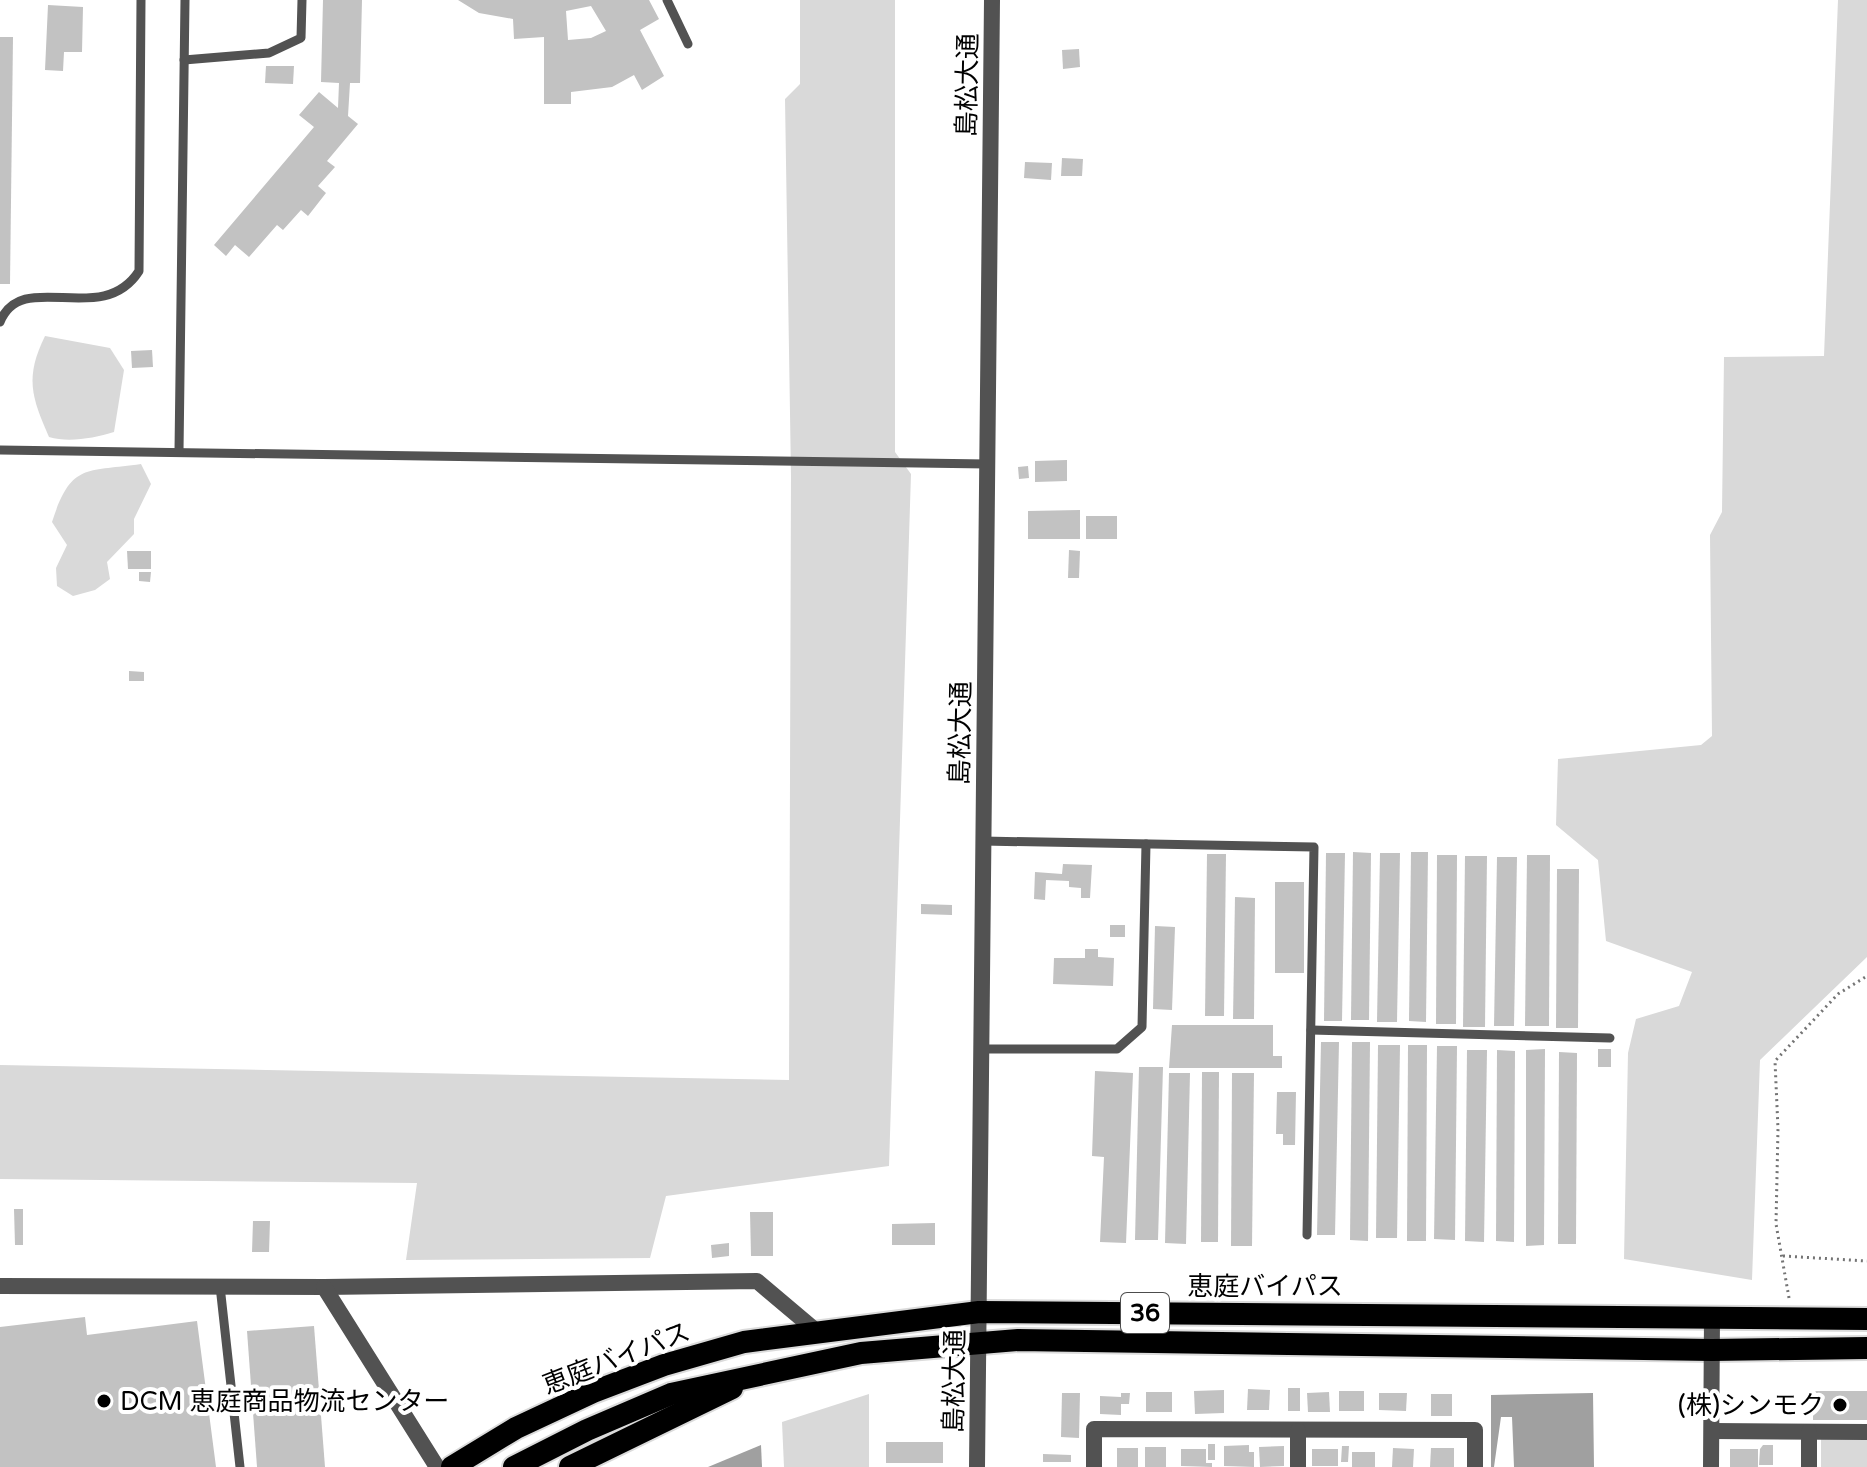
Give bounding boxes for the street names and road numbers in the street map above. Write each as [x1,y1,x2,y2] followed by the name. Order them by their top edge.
[951,33,984,137] street label: 島松大通
[944,681,977,785] street label: 島松大通
[1187,1271,1343,1302] street label: 恵庭バイパス
[1121,1293,1169,1333] road number: 36
[538,1316,694,1401] street label: 恵庭バイパス
[938,1329,971,1433] street label: 島松大通

